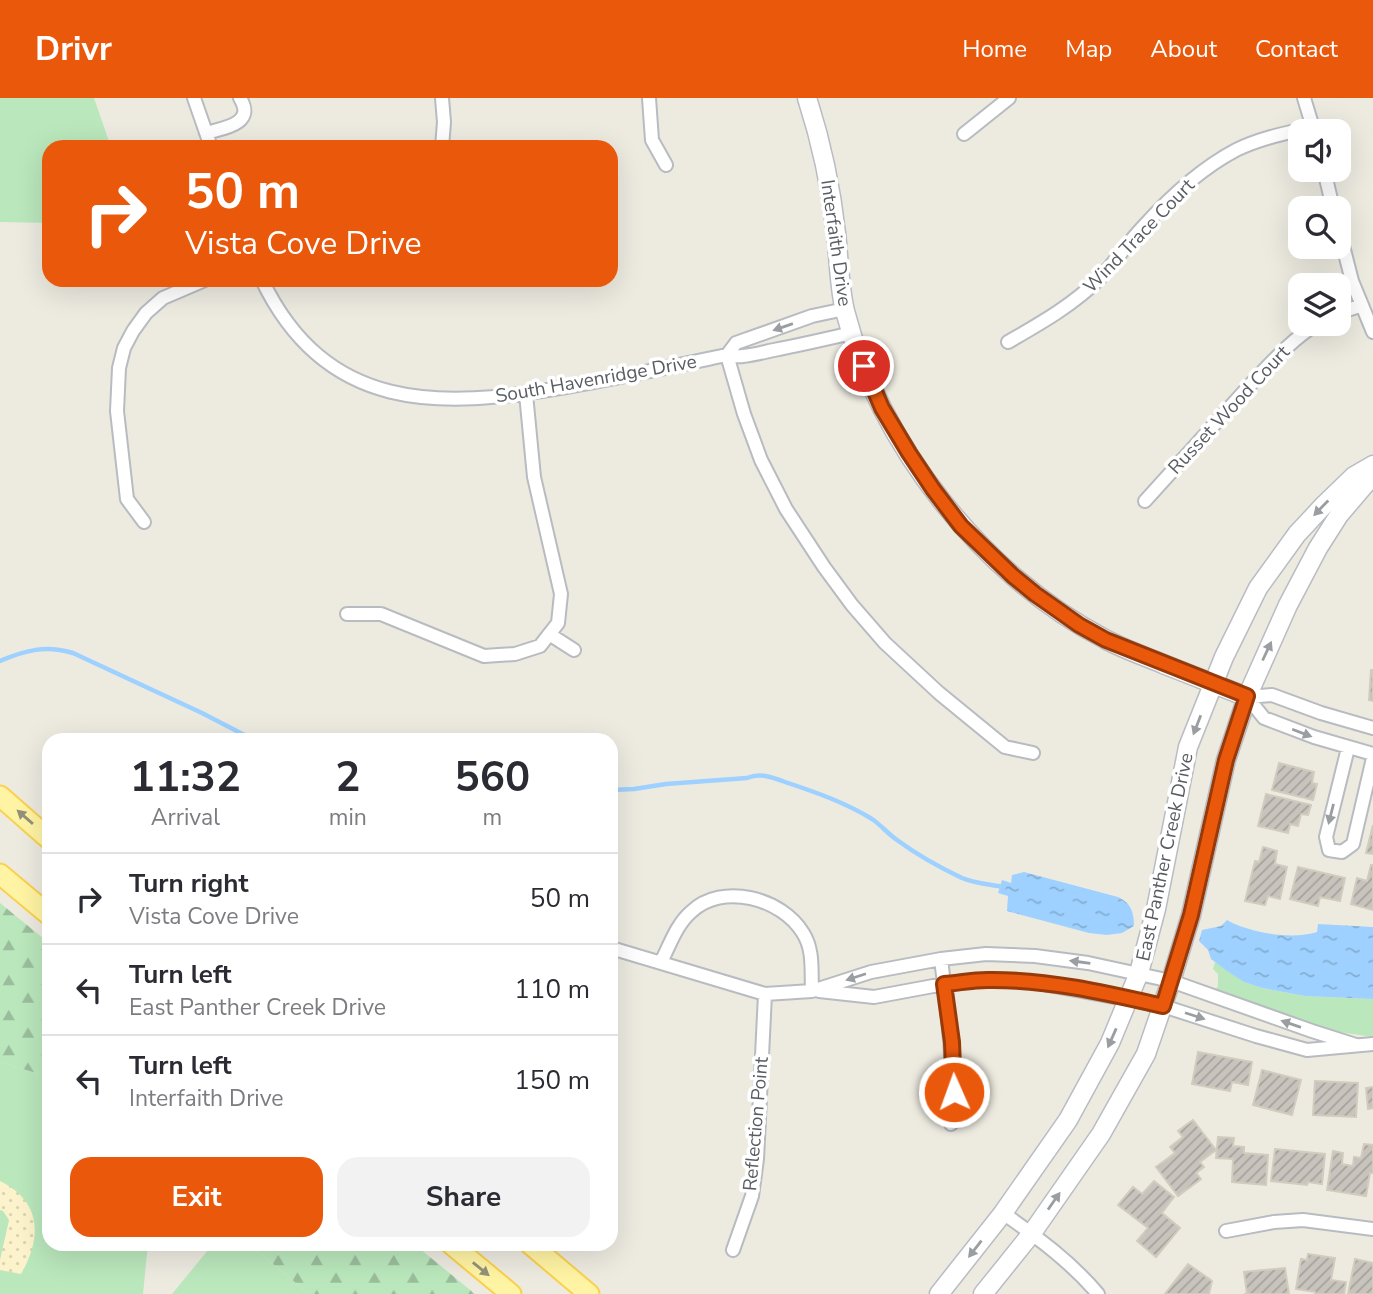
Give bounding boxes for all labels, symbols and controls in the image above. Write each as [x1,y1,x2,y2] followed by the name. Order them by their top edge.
[35,27,112,72] text: Drivr
[962,33,1027,65] text: Home
[1065,33,1112,65] text: Map
[1150,33,1217,65] text: About
[1255,33,1338,65] text: Contact
[1288,119,1351,336] map controls
[1288,119,1351,182] button: sound
[185,158,300,225] text: 50 m
[70,168,161,259] icon: right
[1078,173,1201,299] street label: Wind Trace Court
[814,178,858,308] street label: Interfaith Drive
[1288,196,1351,259] button: search
[185,222,421,265] text: Vista Cove Drive
[1288,273,1351,336] button: layers
[772,322,793,333] one-way arrow
[834,336,894,396] pin
[1162,340,1296,480] street label: Russet Wood Court
[845,347,883,385] icon: arrive
[493,349,699,409] street label: South Havenridge Drive
[1313,500,1330,517] one-way arrow
[1261,641,1272,661] one-way arrow
[1191,714,1202,735] one-way arrow
[1292,727,1313,738] one-way arrow
[130,749,241,806] text: 11:32
[335,749,360,806] text: 2
[455,749,530,806] text: 560
[1130,750,1200,964] street label: East Panther Creek Drive
[151,802,220,833] text: Arrival
[329,802,367,833] text: min
[483,802,502,833] text: m
[1325,803,1336,825] one-way arrow
[16,810,33,825] one-way arrow
[129,866,248,901] text: Turn right
[70,880,108,918] icon: right
[530,881,590,916] text: 50 m
[129,901,299,932] text: Vista Cove Drive
[1069,956,1091,967] one-way arrow
[129,957,232,992] text: Turn left
[70,971,108,1009] icon: left
[514,972,590,1007] text: 110 m
[845,972,866,982] one-way arrow
[129,992,386,1023] text: East Panther Creek Drive
[1185,1011,1206,1021] one-way arrow
[1280,1018,1301,1029] one-way arrow
[1106,1028,1118,1048] one-way arrow
[129,1048,232,1083] text: Turn left
[737,1055,775,1192] street label: Reflection Point
[917,1055,991,1129] position arrow
[70,1062,108,1100] icon: left
[514,1063,590,1098] text: 150 m
[129,1083,284,1114] text: Interfaith Drive
[70,1157,323,1237] button: Exit
[337,1157,590,1237] button: Share
[1047,1192,1061,1210] one-way arrow
[968,1239,983,1257] one-way arrow
[472,1261,489,1276] one-way arrow

